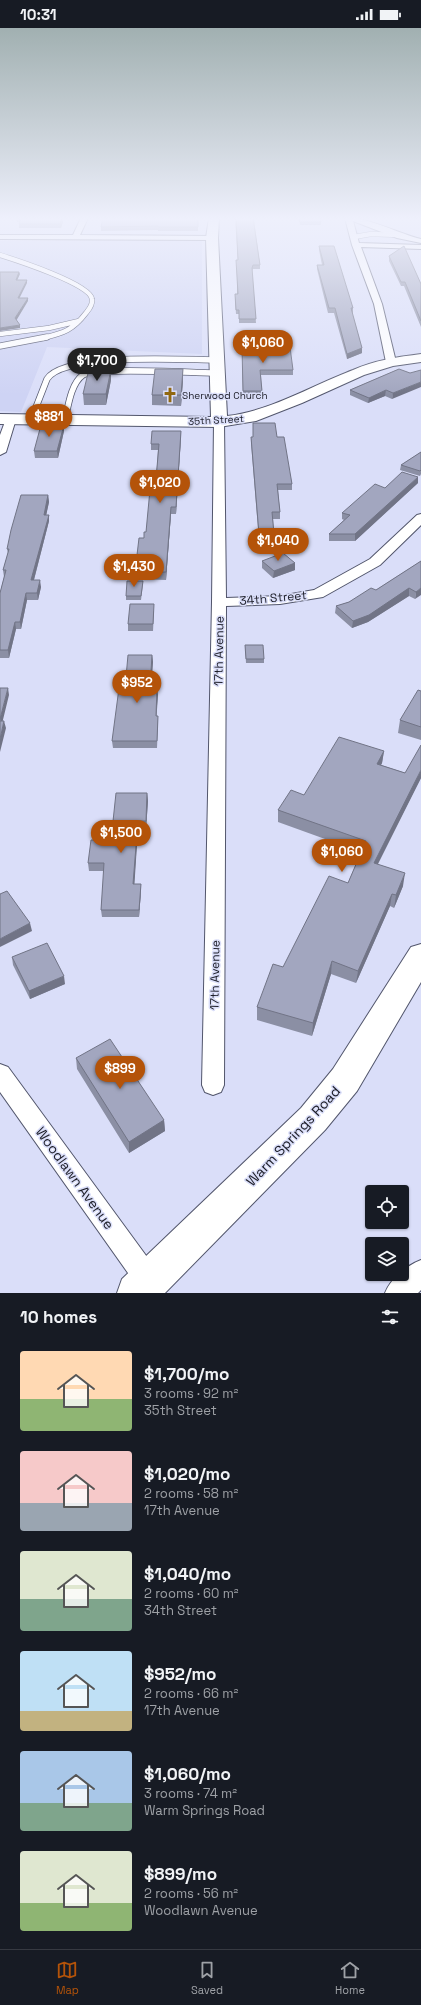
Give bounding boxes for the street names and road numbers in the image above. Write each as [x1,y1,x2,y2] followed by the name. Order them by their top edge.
[188,412,245,428] street label: 35th Street
[239,587,307,609] street label: 34th Street
[210,616,228,686] street label: 17th Avenue
[206,940,224,1010] street label: 17th Avenue
[242,1082,344,1190] street label: Warm Springs Road
[32,1123,118,1233] street label: Woodlawn Avenue

